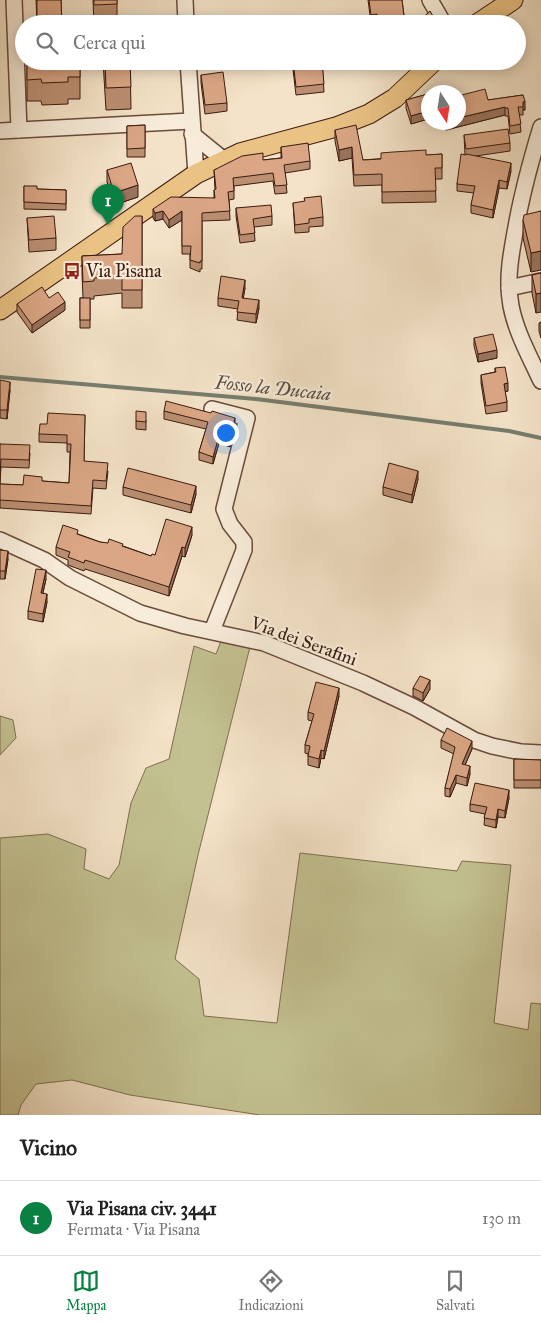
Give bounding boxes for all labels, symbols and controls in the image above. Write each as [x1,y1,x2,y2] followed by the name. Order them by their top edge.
[15,15,526,70] search box
[33,29,61,57] icon: search
[73,31,145,54] text: Cerca qui
[421,85,466,130] north arrow
[92,184,124,225] pin: 1
[85,260,162,282] place label: Via Pisana
[62,261,82,281] bus stop icon: Via Pisana
[213,370,332,406] water label: Fosso la Ducaia
[213,420,239,446] your location
[247,611,360,670] street label: Via dei Serafini
[20,1135,77,1161] text: Vicino
[67,1197,217,1220] text: Via Pisana civ. 3441
[33,1209,39,1228] text: 1
[482,1209,521,1228] text: 130 m
[67,1220,200,1239] text: Fermata · Via Pisana
[66,1267,106,1314] tab: Mappa
[239,1267,304,1314] tab: Indicazioni
[436,1267,475,1314] tab: Salvati

